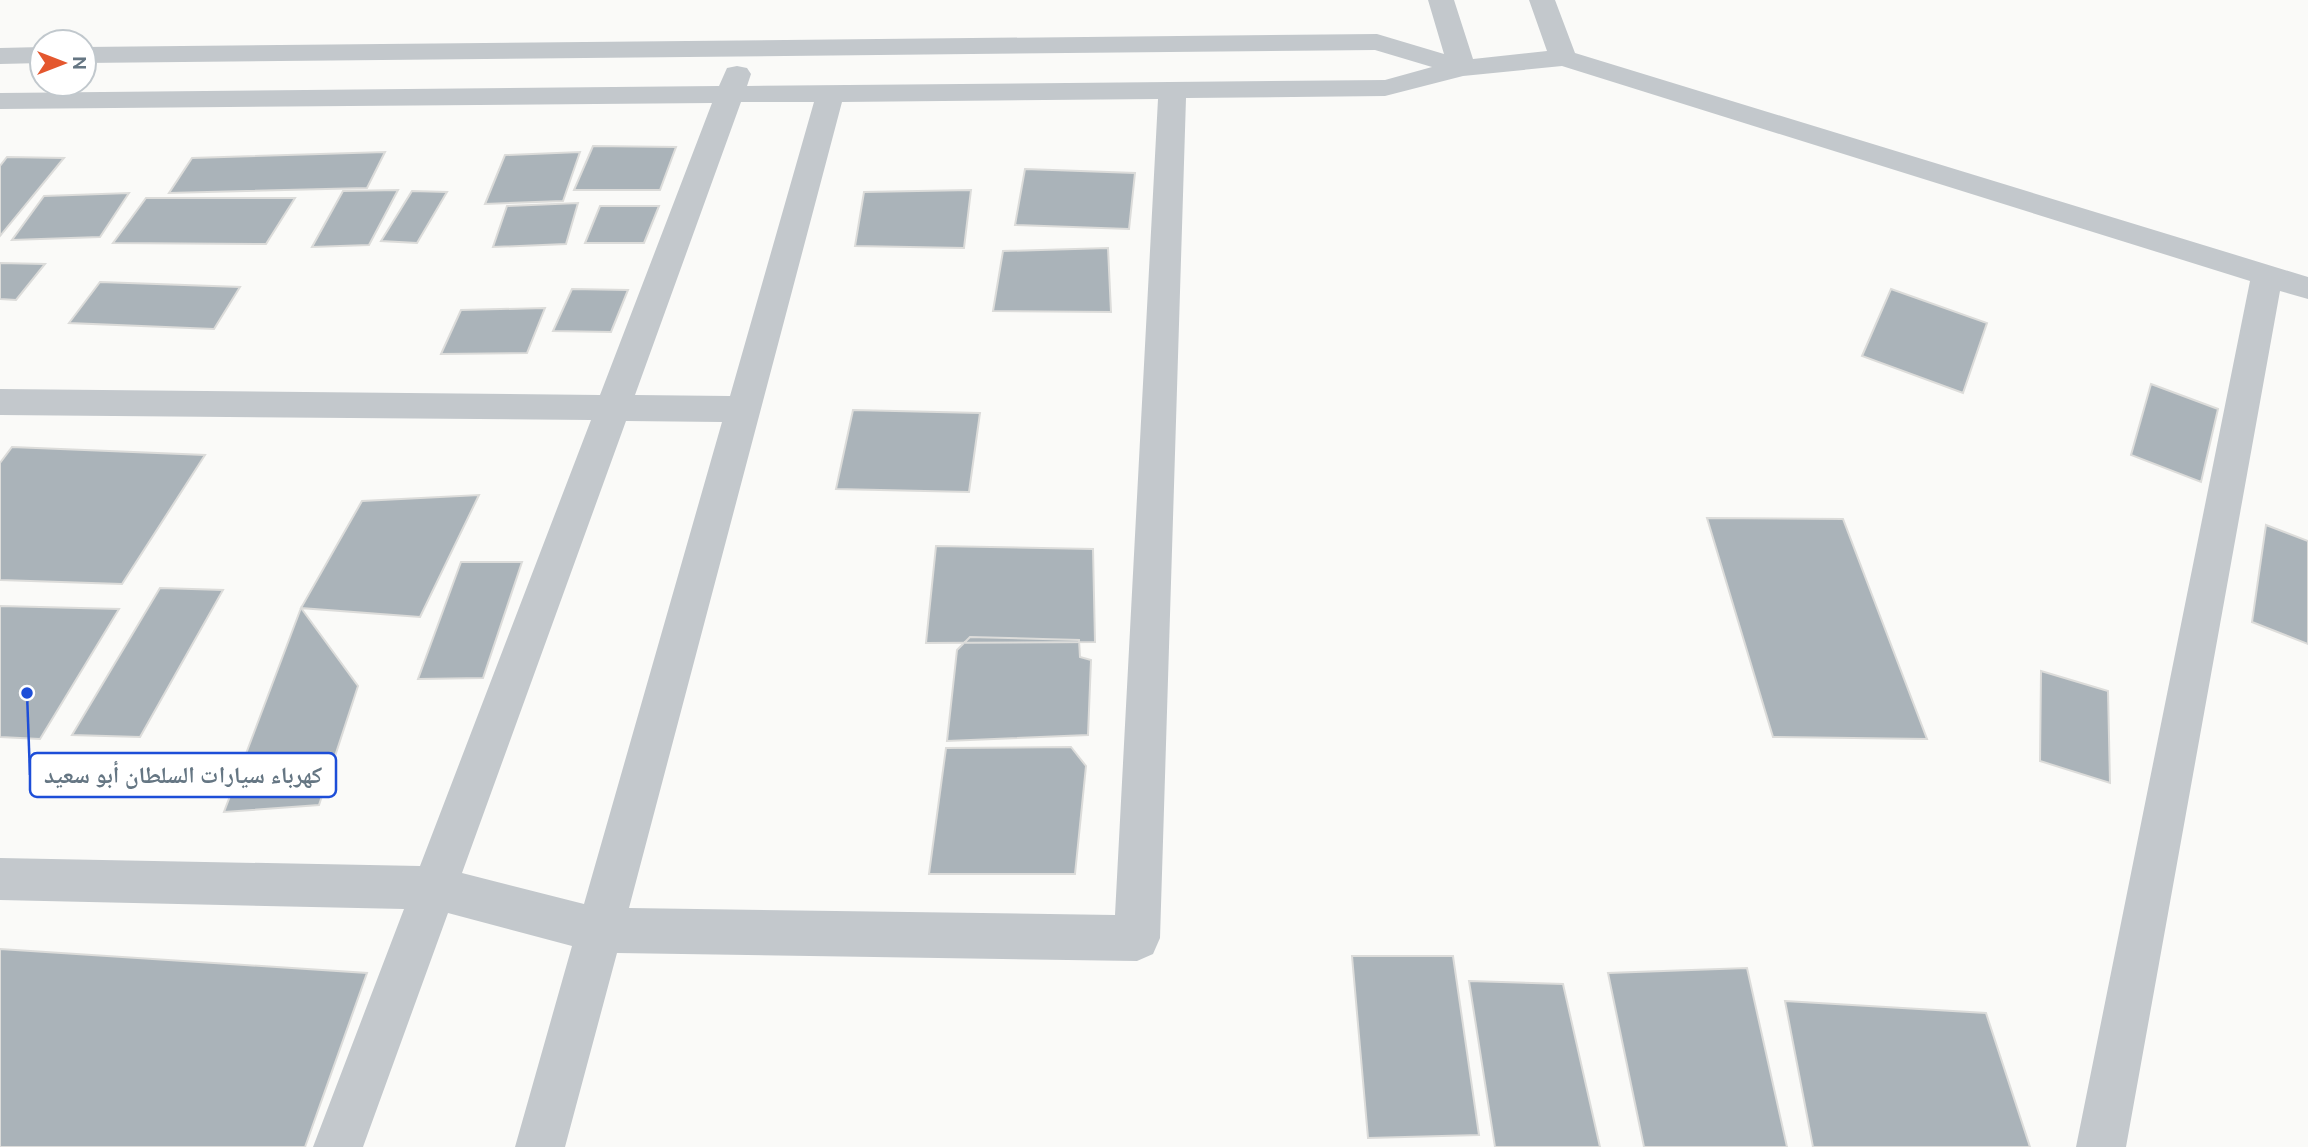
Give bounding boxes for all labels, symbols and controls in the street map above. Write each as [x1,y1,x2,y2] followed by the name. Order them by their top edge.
[28,28,98,98] north arrow
[69,56,91,70] text: N
[30,753,336,797] callout: كهرباء سيارات السلطان أبو سعيد
[44,760,322,789] text: كهرباء سيارات السلطان أبو سعيد

